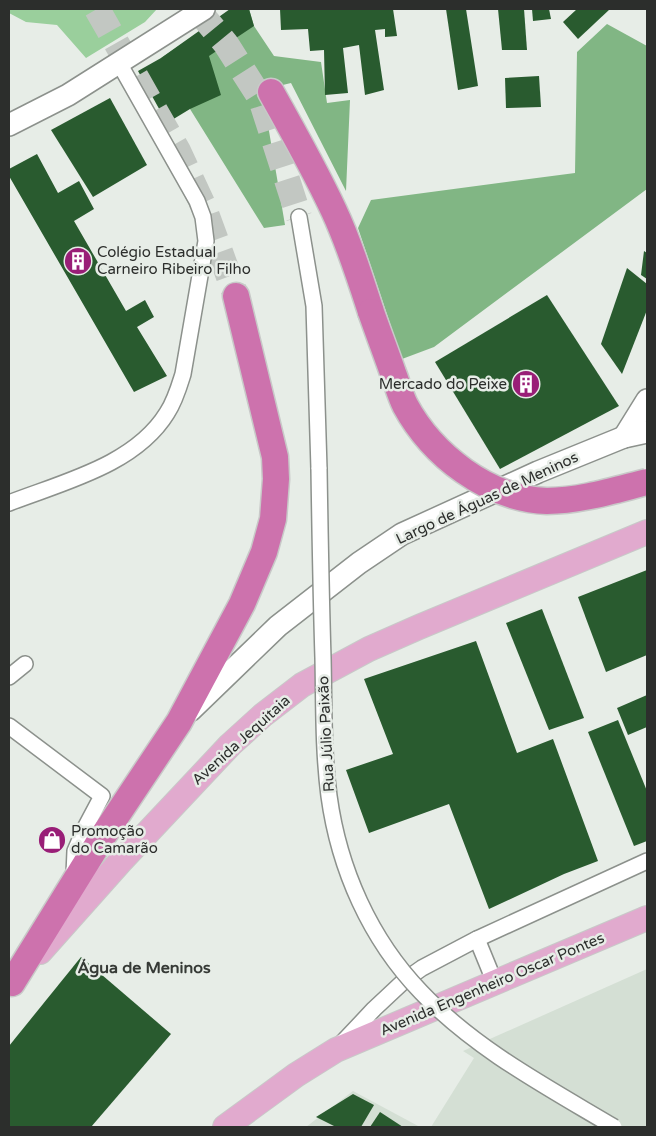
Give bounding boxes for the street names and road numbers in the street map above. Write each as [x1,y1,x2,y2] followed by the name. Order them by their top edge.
[393,448,581,548] street label: Largo de Águas de Meninos
[314,675,338,793] street label: Rua Júlio Paixão
[188,691,294,789] street label: Avenida Jequitaia
[377,928,607,1040] street label: Avenida Engenheiro Oscar Pontes

